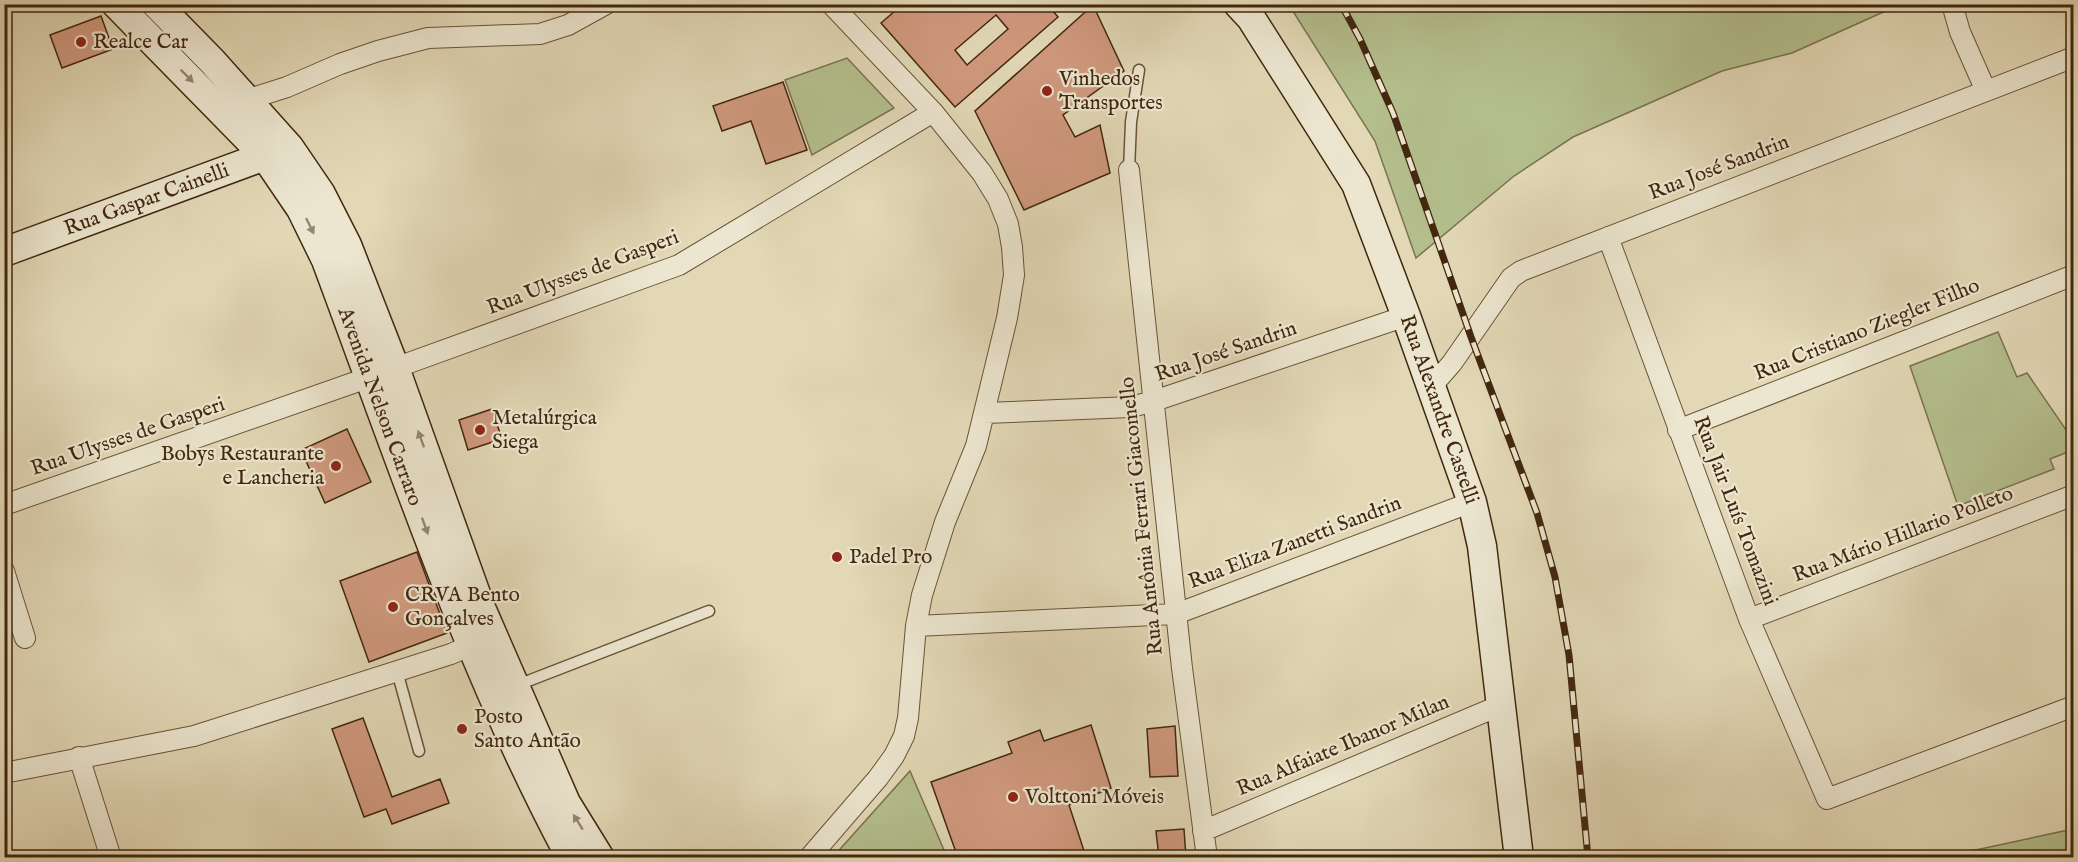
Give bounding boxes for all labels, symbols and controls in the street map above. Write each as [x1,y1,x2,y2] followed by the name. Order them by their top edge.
[93,29,189,56] place label: Realce Car
[74,35,88,49] marker: Realce Car
[1058,66,1163,117] place label: Vinhedos Transportes
[179,69,193,83] one-way arrow
[1040,84,1054,98] marker: Vinhedos Transportes
[1645,129,1793,207] street label: Rua José Sandrin
[60,157,233,242] street label: Rua Gaspar Cainelli
[305,218,314,235] one-way arrow
[483,224,683,322] street label: Rua Ulysses de Gasperi
[1750,272,1984,388] street label: Rua Cristiano Ziegler Filho
[331,303,429,510] street label: Avenida Nelson Carraro
[1393,311,1485,508] street label: Rua Alexandre Castelli
[1152,315,1300,389] street label: Rua José Sandrin
[1114,375,1170,657] street label: Rua Antônia Ferrari Giacomello
[27,391,229,483] street label: Rua Ulysses de Gasperi
[492,405,598,456] place label: Metalúrgica Siega
[1686,412,1784,610] street label: Rua Jair Luís Tomazini
[473,423,487,437] marker: Metalúrgica Siega
[415,430,425,448] one-way arrow
[161,441,325,492] place label: Bobys Restaurante e Lancheria
[329,459,343,473] marker: Bobys Restaurante e Lancheria
[1789,480,2017,590] street label: Rua Mário Hillario Polleto
[1185,490,1405,596] street label: Rua Eliza Zanetti Sandrin
[420,517,430,535] one-way arrow
[849,544,932,571] place label: Padel Pro
[830,550,844,564] marker: Padel Pro
[405,582,520,633] place label: CRVA Bento Gonçalves
[386,600,400,614] marker: CRVA Bento Gonçalves
[1232,689,1454,803] street label: Rua Alfaiate Ibanor Milan
[474,704,581,755] place label: Posto Santo Antão
[455,722,469,736] marker: Posto Santo Antão
[1024,784,1164,811] place label: Volttoni Móveis
[1006,790,1020,804] marker: Volttoni Móveis
[573,814,584,830] one-way arrow

